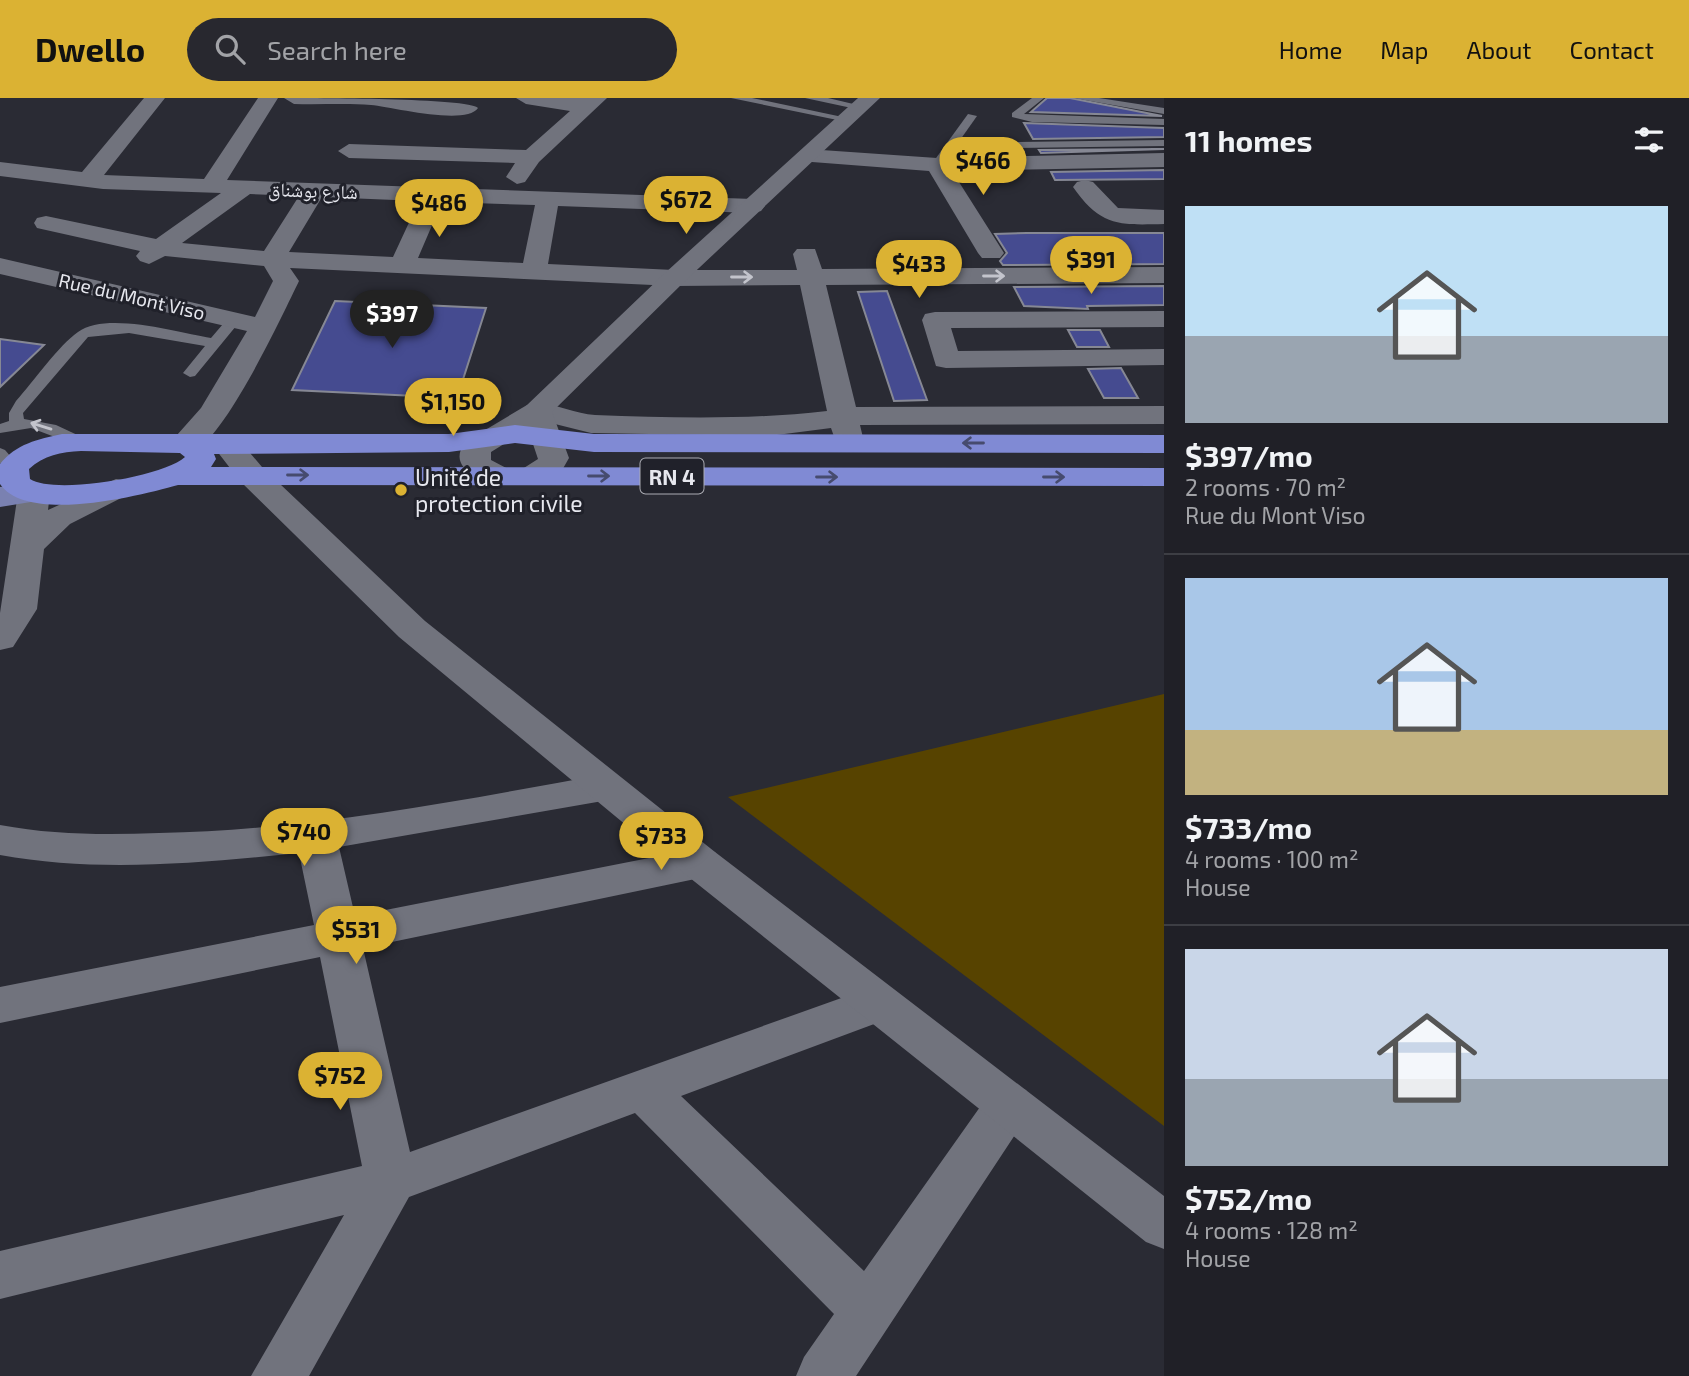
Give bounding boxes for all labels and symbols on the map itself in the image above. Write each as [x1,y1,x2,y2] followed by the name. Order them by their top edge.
[942,138,1024,197] pin: $466
[645,176,727,236] pin: $672
[268,177,358,204] street label: شارع بوشناق
[398,180,480,239] pin: $486
[1050,236,1132,296] pin: $391
[878,240,960,300] pin: $433
[57,268,207,324] street label: Rue du Mont Viso
[983,269,1006,283] one-way arrow
[731,270,754,284] one-way arrow
[351,290,433,350] pin: $397
[396,378,510,438] pin: $1,150
[30,418,52,431] one-way arrow
[962,436,985,450] one-way arrow
[640,458,704,494] road number: RN 4
[415,463,583,517] place label: Unité de protection civile
[286,468,309,481] one-way arrow
[587,469,610,483] one-way arrow
[815,470,838,484] one-way arrow
[1042,470,1065,484] one-way arrow
[393,482,409,498] marker: Unité de protection civile
[263,808,345,868] pin: $740
[620,812,702,872] pin: $733
[315,906,397,966] pin: $531
[299,1052,381,1112] pin: $752

